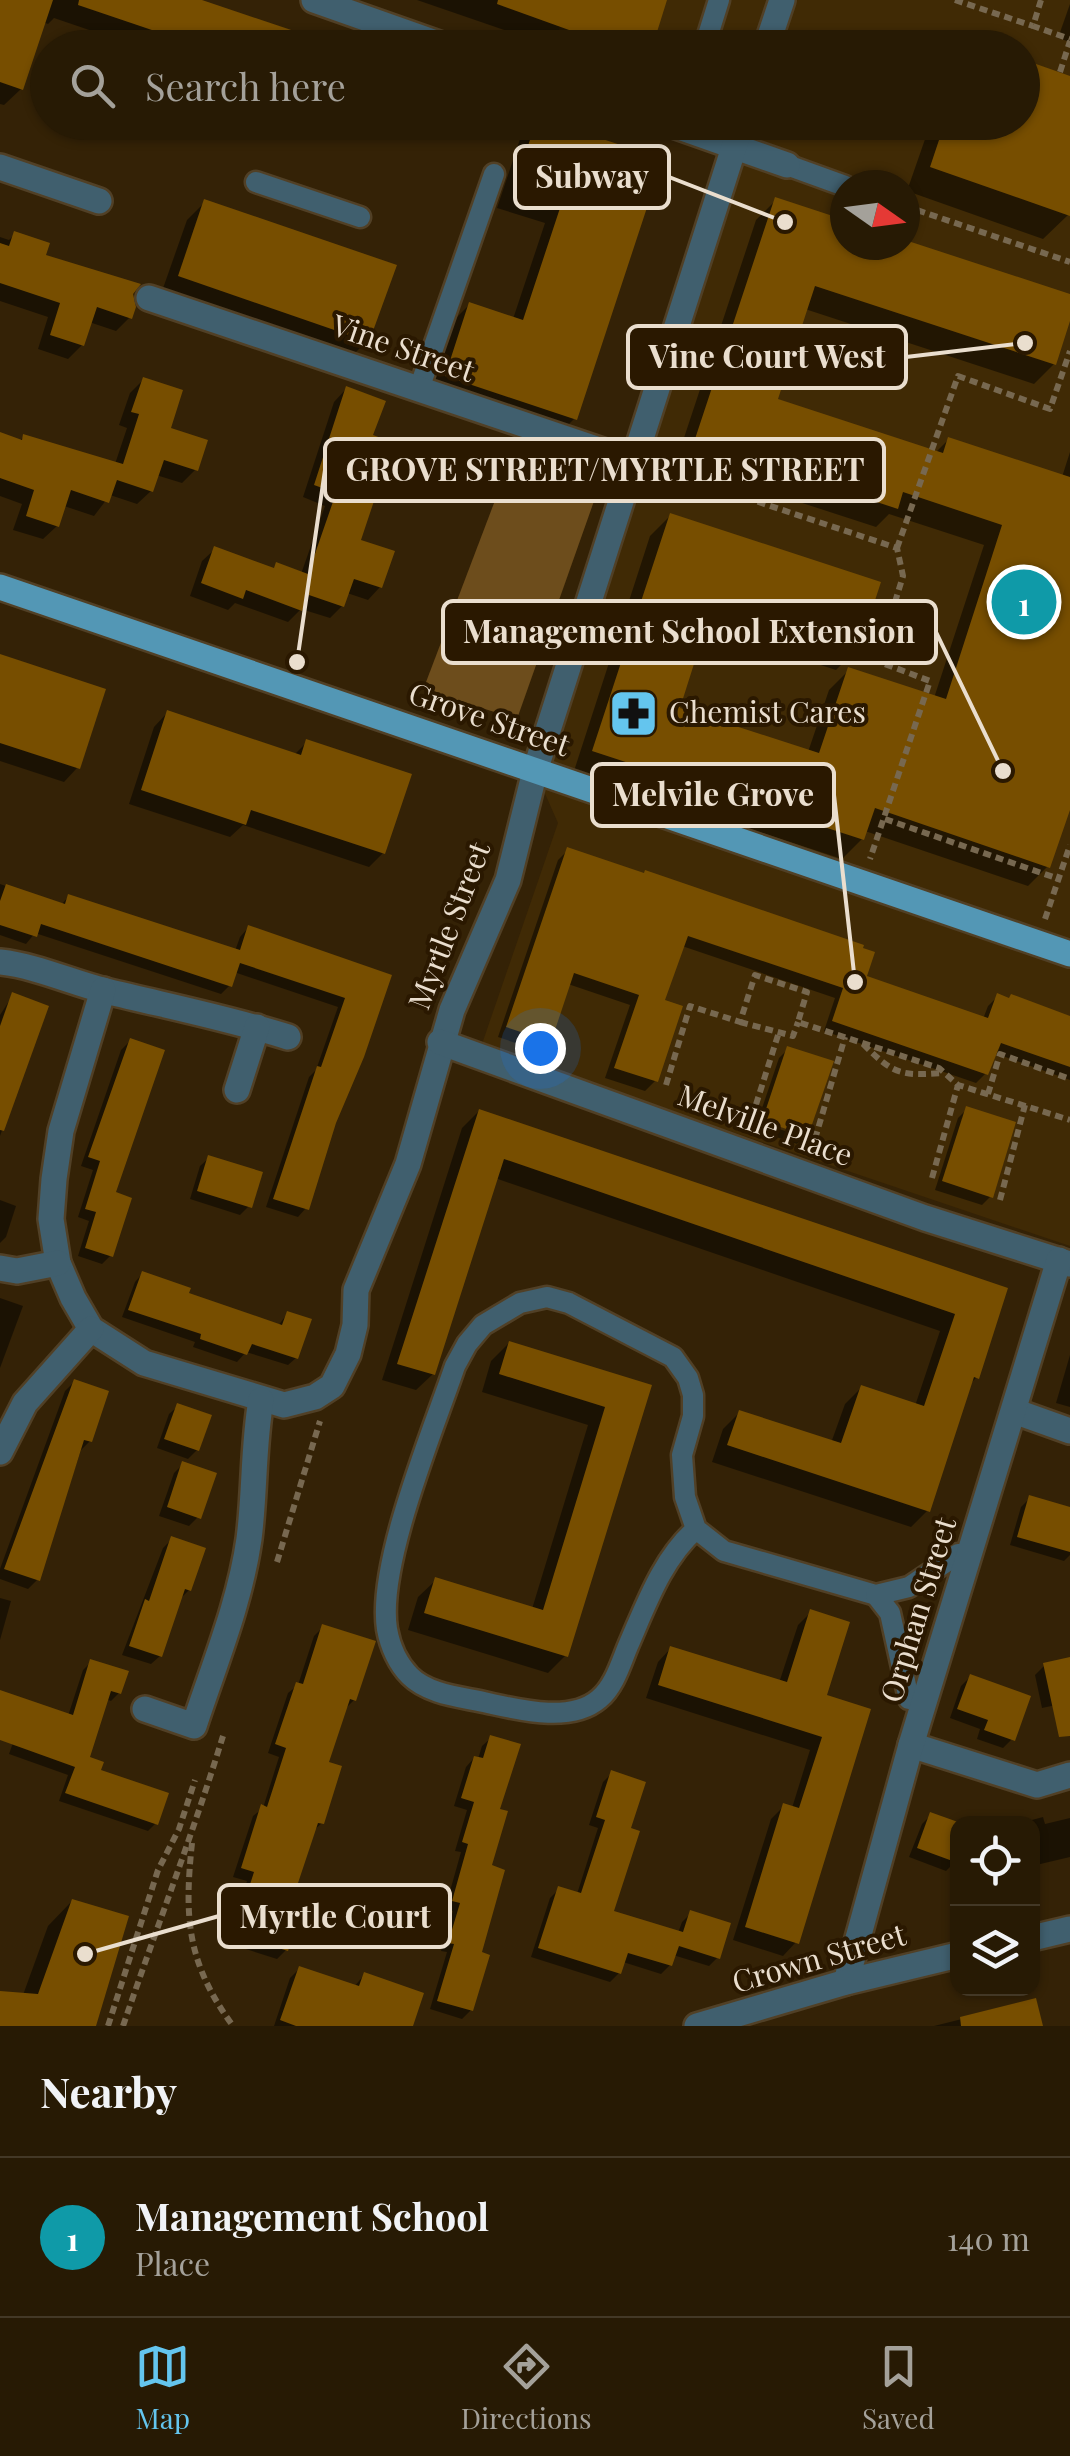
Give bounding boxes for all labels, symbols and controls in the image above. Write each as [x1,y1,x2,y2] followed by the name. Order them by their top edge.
[30,30,1040,140] search box
[65,58,120,113] icon: search
[145,60,346,111] text: Search here
[515,146,669,208] callout: Subway
[535,153,649,196] text: Subway
[830,170,920,260] north arrow
[326,304,480,390] street label: Vine Street
[628,326,906,388] callout: Vine Court West
[648,333,886,376] text: Vine Court West
[325,439,884,501] callout: GROVE STREET/MYRTLE STREET
[345,446,865,489] text: GROVE STREET/MYRTLE STREET
[992,564,1056,640] pin: 1
[443,601,936,663] callout: Management School Extension
[463,608,916,651] text: Management School Extension
[404,672,576,764] street label: Grove Street
[608,687,660,739] pharmacy icon: Chemist Cares
[669,691,866,731] place label: Chemist Cares
[592,764,834,826] callout: Melvile Grove
[612,771,814,814] text: Melvile Grove
[398,835,499,1015] street label: Myrtle Street
[515,1023,566,1074] your location
[673,1074,858,1174] street label: Melville Place
[870,1512,964,1707] street label: Orphan Street
[950,1816,1040,1996] map controls
[950,1816,1040,1906] button: locate
[219,1885,450,1947] callout: Myrtle Court
[239,1893,431,1936] text: Myrtle Court
[950,1906,1040,1996] button: layers
[727,1913,910,2001] street label: Crown Street
[40,2063,177,2119] text: Nearby
[135,2190,489,2241] text: Management School
[66,2216,79,2259] text: 1
[947,2216,1030,2259] text: 140 m
[135,2241,210,2284] text: Place
[135,2339,190,2436] tab: Map
[461,2339,592,2436] tab: Directions
[862,2339,935,2436] tab: Saved

